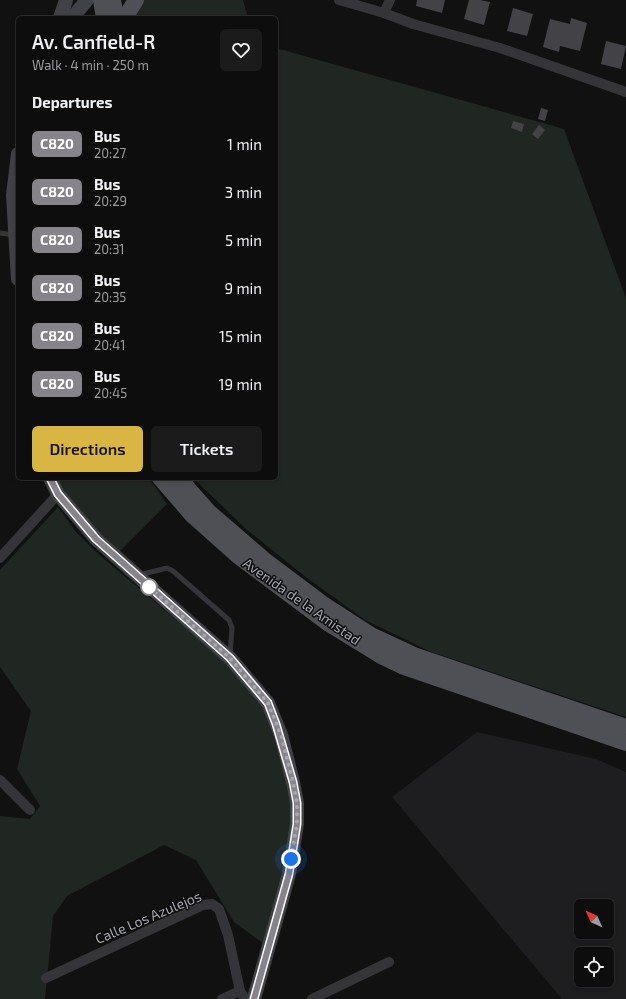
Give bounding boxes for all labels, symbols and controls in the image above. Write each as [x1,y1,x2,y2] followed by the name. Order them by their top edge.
[220,29,262,71] button: heart
[32,30,155,53] text: Av. Canfield-R
[32,57,149,73] text: Walk · 4 min · 250 m
[32,93,112,111] text: Departures
[94,127,120,145] text: Bus
[40,135,74,152] text: C820
[227,135,262,153] text: 1 min
[94,145,126,161] text: 20:27
[94,175,120,193] text: Bus
[40,183,74,200] text: C820
[225,183,262,201] text: 3 min
[94,193,127,209] text: 20:29
[94,223,120,241] text: Bus
[40,231,74,248] text: C820
[225,231,262,249] text: 5 min
[94,241,125,257] text: 20:31
[94,271,120,289] text: Bus
[40,279,74,296] text: C820
[224,279,262,297] text: 9 min
[94,289,126,305] text: 20:35
[94,319,120,337] text: Bus
[40,327,74,344] text: C820
[219,327,262,345] text: 15 min
[94,337,125,353] text: 20:41
[94,367,120,385] text: Bus
[40,375,74,392] text: C820
[219,375,262,393] text: 19 min
[94,385,127,401] text: 20:45
[32,426,143,472] button: Directions
[151,426,262,472] button: Tickets
[240,554,364,648] street label: Avenida de la Amistad
[140,578,158,596] unlabelled marker
[281,849,301,869] your location
[92,887,204,947] street label: Calle Los Azulejos
[574,899,614,939] north arrow
[574,899,614,987] map controls
[574,947,614,987] button: locate

